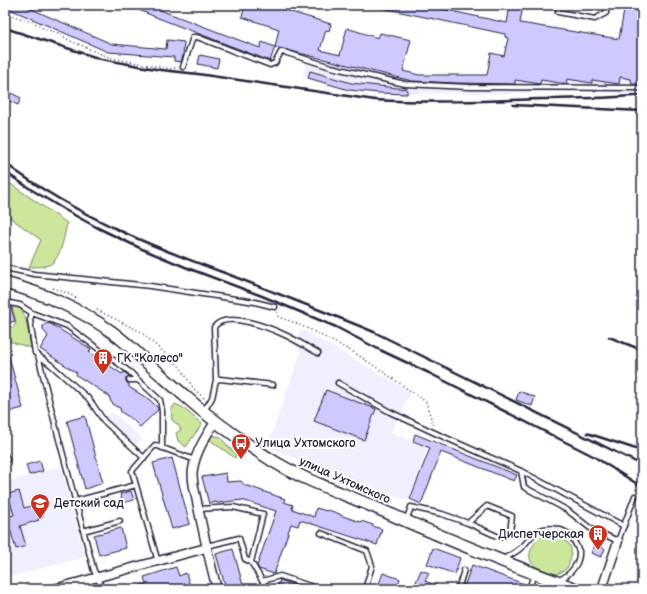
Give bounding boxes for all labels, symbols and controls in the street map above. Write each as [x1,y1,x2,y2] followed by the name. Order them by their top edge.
[92,347,114,375] building icon: ГК "Колесо"
[117,351,183,366] place label: ГК "Колесо"
[230,432,252,460] bus stop icon: Улица Ухтомского
[255,436,356,451] place label: Улица Ухтомского
[297,454,393,507] street label: улица Ухтомского
[29,492,51,520] school or university icon: Детский сад
[54,496,125,511] place label: Детский сад
[587,523,609,551] building icon: Диспетчерская
[498,527,584,542] place label: Диспетчерская

